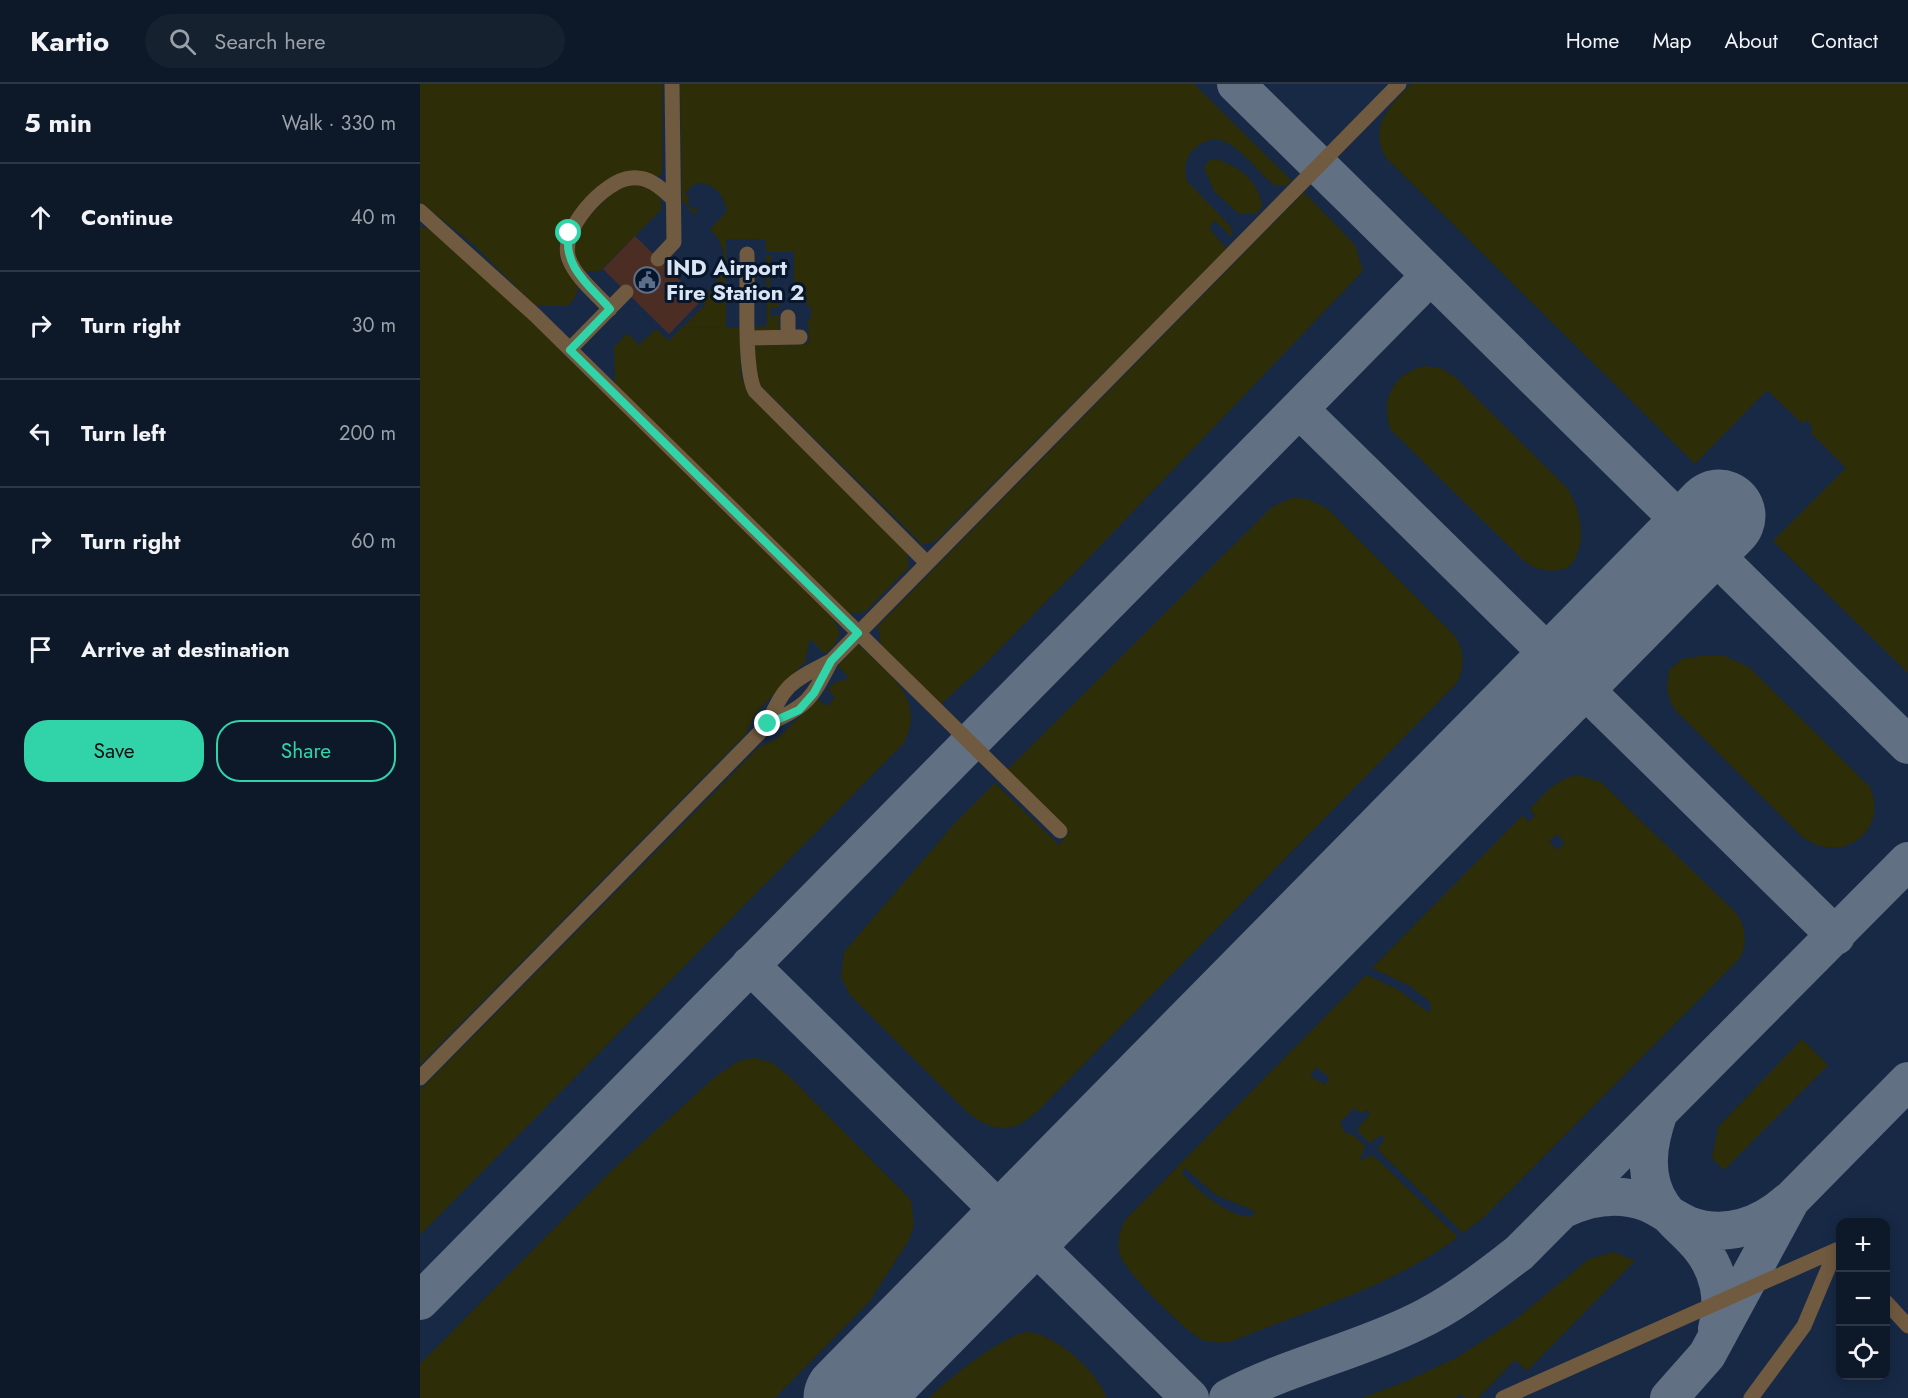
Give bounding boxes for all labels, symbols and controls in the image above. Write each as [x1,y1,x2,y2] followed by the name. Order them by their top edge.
[145,14,565,68] search box
[30,21,109,62] text: Kartio
[166,25,199,58] icon: search
[214,25,326,57] text: Search here
[1566,26,1619,56] text: Home
[1652,26,1692,56] text: Map
[1725,26,1778,56] text: About
[1811,26,1878,56] text: Contact
[24,104,92,142] text: 5 min
[282,109,396,138] text: Walk · 330 m
[24,201,57,234] icon: ahead
[81,201,173,233] text: Continue
[351,203,396,232] text: 40 m
[555,219,581,245] route start
[666,251,805,308] place label: IND Airport Fire Station 2
[632,265,662,295] public building icon: IND Airport Fire Station 2
[24,309,57,342] icon: right
[81,309,181,341] text: Turn right
[351,311,396,340] text: 30 m
[24,417,57,450] icon: left
[81,417,166,449] text: Turn left
[339,419,396,448] text: 200 m
[24,525,57,558] icon: right
[81,525,181,557] text: Turn right
[351,527,396,556] text: 60 m
[24,633,57,666] icon: arrive
[81,633,290,665] text: Arrive at destination
[754,710,780,736] route end
[24,720,204,782] button: Save
[216,720,396,782] button: Share
[1836,1218,1890,1380] map controls
[1836,1218,1890,1272] button: +
[1836,1272,1890,1326] button: −
[1836,1326,1890,1380] button: locate

